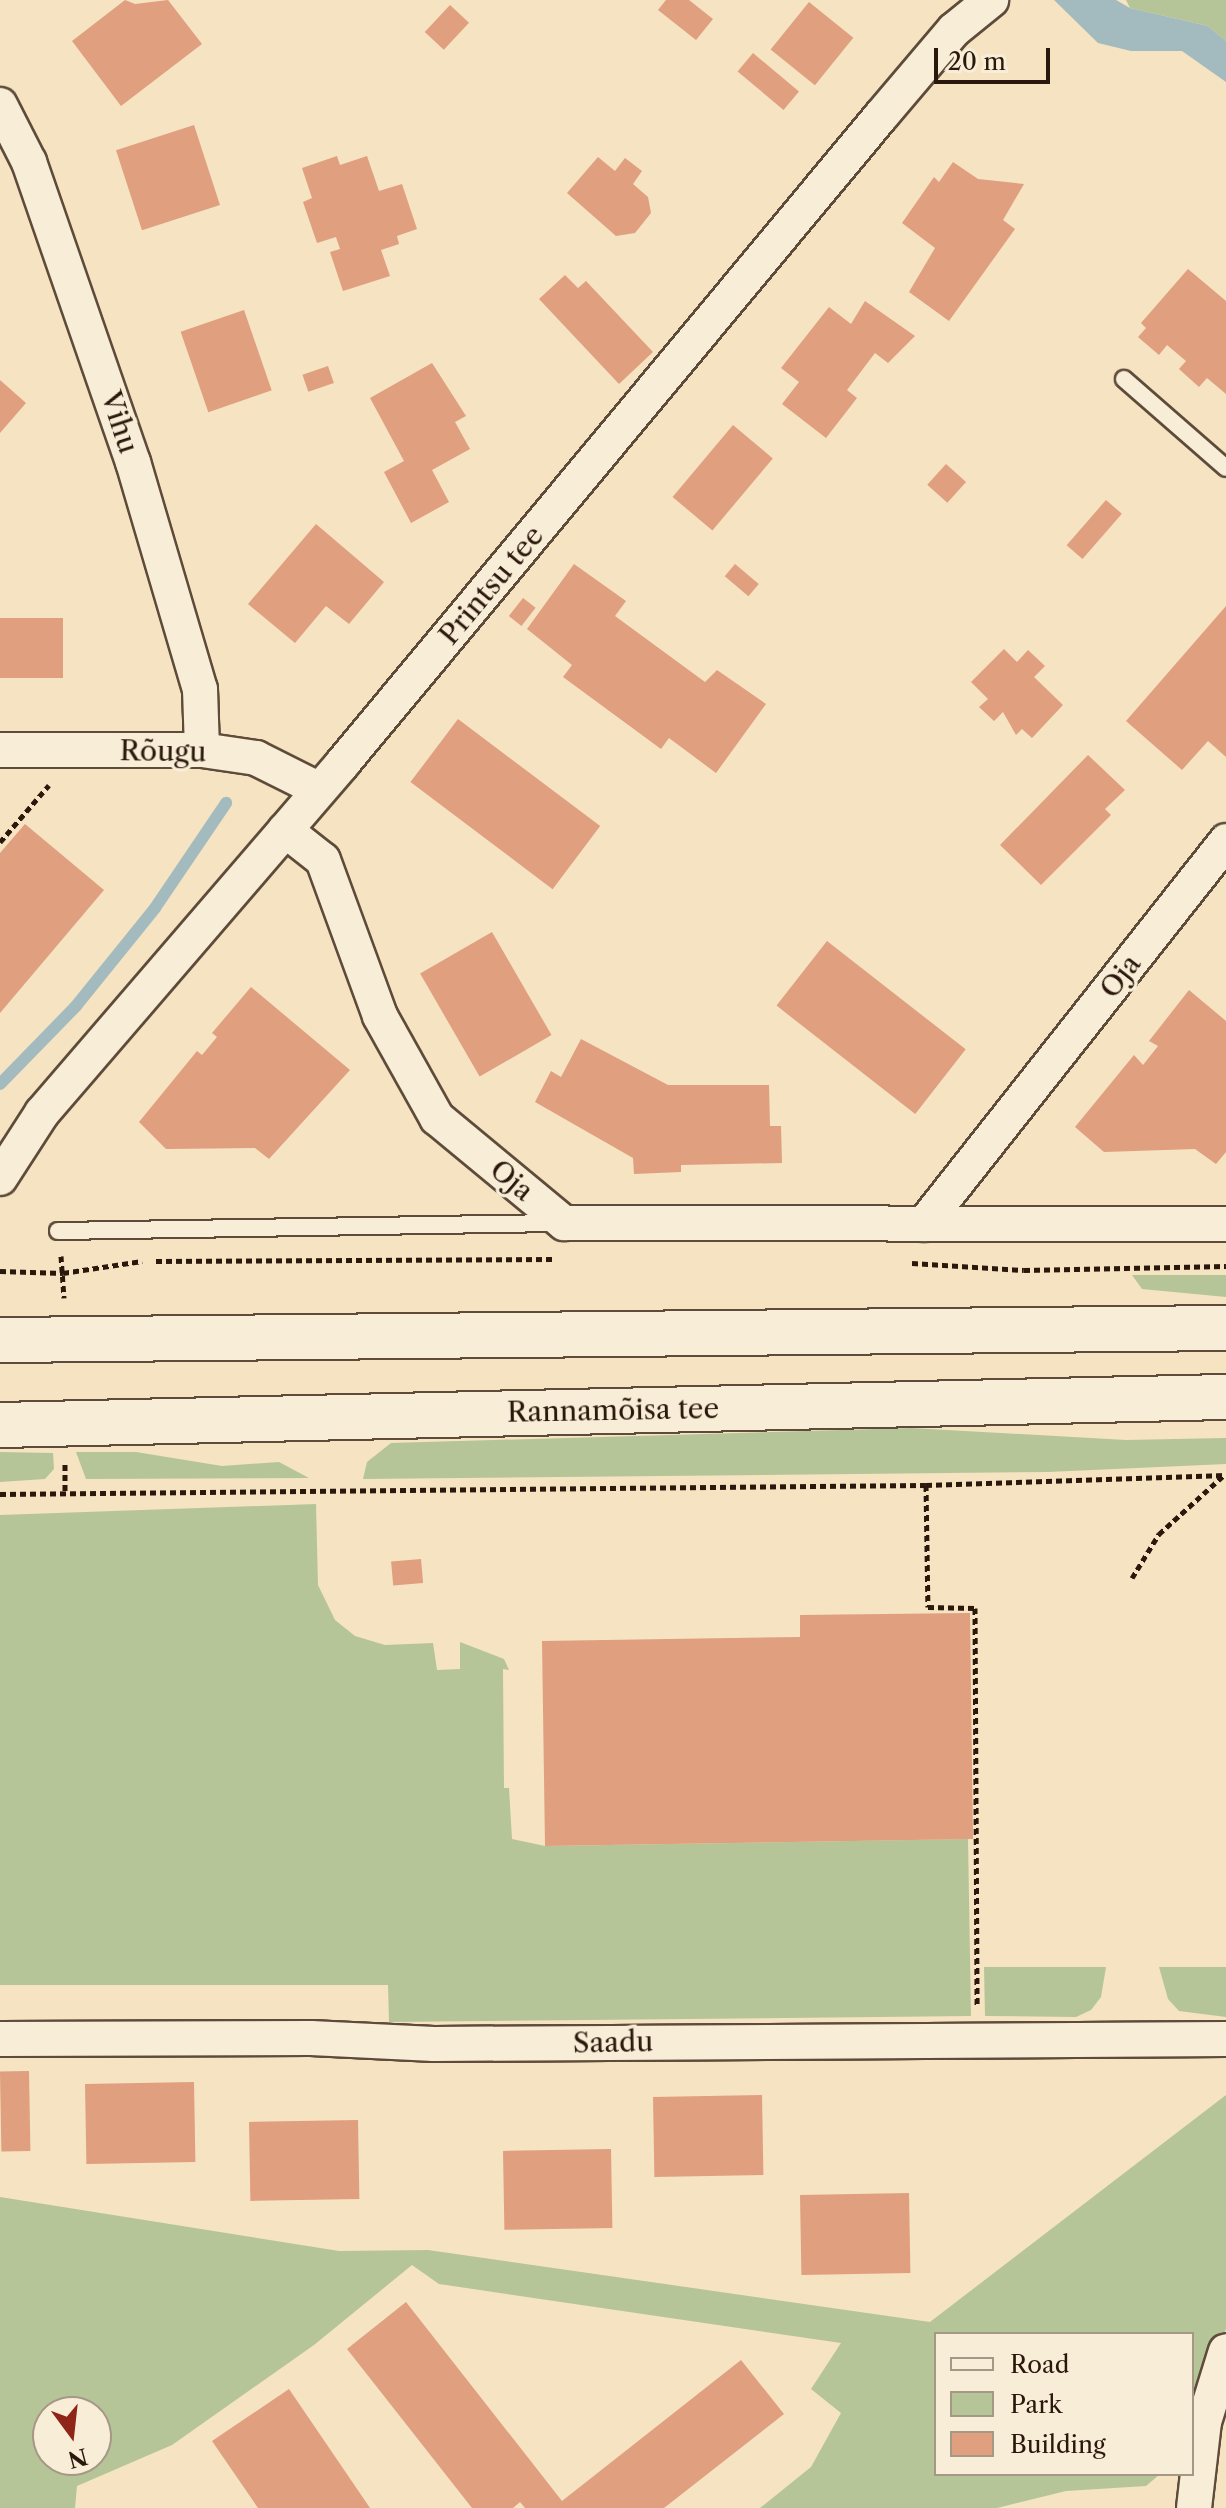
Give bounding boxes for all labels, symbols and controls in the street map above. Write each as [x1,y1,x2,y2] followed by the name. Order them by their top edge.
[938,32,1054,82] scale bar
[948,47,1006,76] text: 20 m
[94,387,146,457] street label: Vihu
[432,519,550,651] street label: Printsu tee
[119,733,207,769] street label: Rõugu
[1093,948,1147,1004] street label: Oja
[484,1152,540,1208] street label: Oja
[506,1391,720,1429] street label: Rannamõisa tee
[572,2025,654,2059] street label: Saadu
[934,2332,1194,2476] legend
[1010,2350,1069,2379] text: Road
[1010,2390,1062,2419] text: Park
[32,2396,112,2476] north arrow
[1010,2430,1106,2459] text: Building
[65,2442,91,2473] text: N

